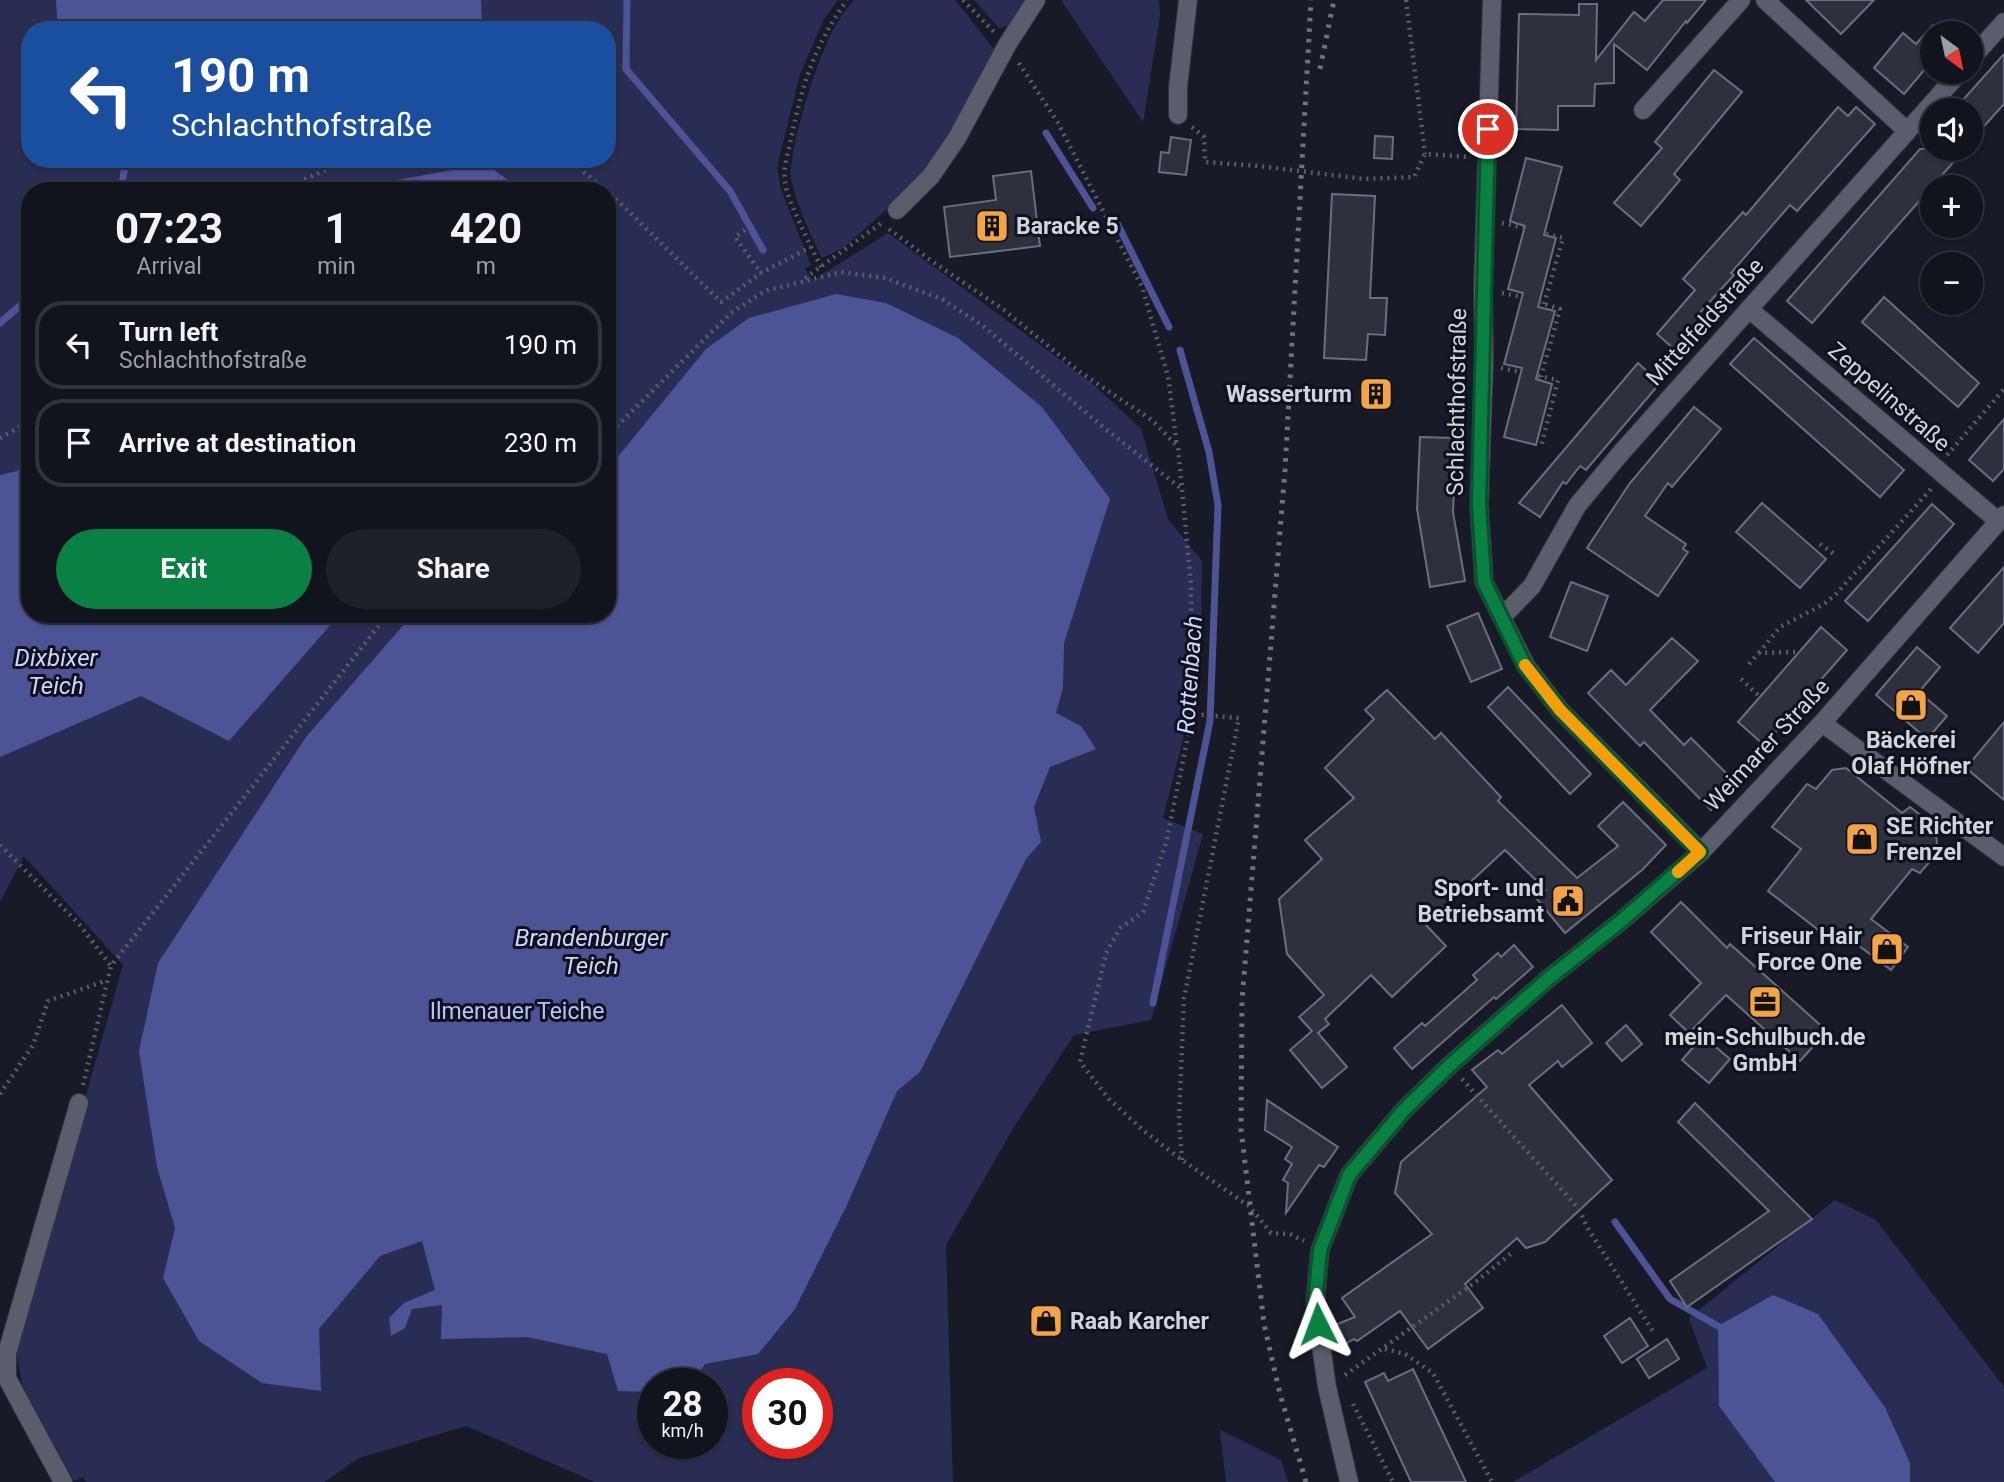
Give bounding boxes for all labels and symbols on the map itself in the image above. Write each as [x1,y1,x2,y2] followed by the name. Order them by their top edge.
[1920,21,1983,84] north arrow
[1458,99,1518,159] pin
[973,207,1011,245] building icon: Baracke 5
[1016,213,1119,240] place label: Baracke 5
[1641,253,1769,391] street label: Mittelfeldstraße
[1442,308,1472,496] street label: Schlachthofstraße
[1822,337,1956,457] street label: Zeppelinstraße
[1357,375,1395,413] building icon: Wasserturm
[1226,381,1352,408] place label: Wasserturm
[1172,615,1208,735] water label: Rottenbach
[15,644,99,700] water label: Dixbixer Teich
[1699,673,1835,817] street label: Weimarer Straße
[1892,686,1930,724] shop icon: Bäckerei Olaf Höfner
[1851,727,1971,780] place label: Bäckerei Olaf Höfner
[1886,813,1994,866] place label: SE Richter Frenzel
[1843,820,1881,858] shop icon: SE Richter Frenzel
[1417,875,1544,928] place label: Sport- und Betriebsamt
[1549,882,1587,920] public building icon: Sport- und Betriebsamt
[1741,923,1863,976] place label: Friseur Hair Force One
[515,924,668,980] water label: Brandenburger Teich
[1868,930,1906,968] shop icon: Friseur Hair Force One
[1746,983,1784,1021] office icon: mein-Schulbuch.de GmbH
[430,998,604,1025] park label: Ilmenauer Teiche
[1664,1024,1866,1077] place label: mein-Schulbuch.de GmbH
[1281,1287,1355,1361] position arrow
[1027,1302,1065,1340] shop icon: Raab Karcher
[1070,1308,1209,1335] place label: Raab Karcher
[742,1368,833,1459] speed limit sign: 30

